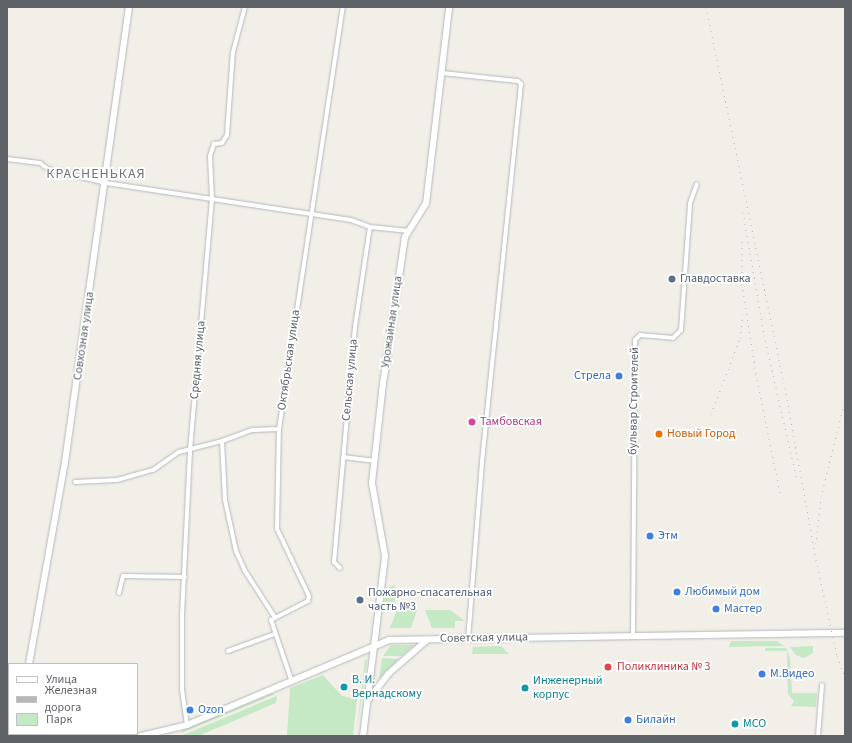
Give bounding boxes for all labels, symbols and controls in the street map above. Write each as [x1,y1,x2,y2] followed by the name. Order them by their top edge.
[46,166,146,182] district label: КРАСНЕНЬКАЯ
[680,272,751,286] place label: Главдоставка
[667,274,677,284] marker: Главдоставка
[378,275,406,369] street label: Урожайная улица
[71,291,97,381] street label: Совхозная улица
[275,309,303,411] street label: Октябрьская улица
[187,320,209,400] street label: Средняя улица
[339,338,361,422] street label: Сельская улица
[626,347,642,455] street label: бульвар Строителей
[574,369,611,383] place label: Стрела
[614,371,624,381] marker: Стрела
[480,415,542,429] place label: Тамбовская
[467,417,477,427] marker: Тамбовская
[667,427,735,441] place label: Новый Город
[654,429,664,439] marker: Новый Город
[658,529,678,543] place label: Этм
[645,531,655,541] marker: Этм
[685,585,760,599] place label: Любимый дом
[368,586,492,614] place label: Пожарно-спасательная часть №3
[672,587,682,597] marker: Любимый дом
[355,595,365,605] marker: Пожарно-спасательная часть №3
[724,602,762,616] place label: Мастер
[711,604,721,614] marker: Мастер
[440,630,528,646] street label: Советская улица
[617,660,710,674] place label: Поликлиника № 3
[602,661,614,673] marker: Поликлиника № 3
[8,663,138,735] legend
[770,667,814,681] place label: М.Видео
[757,669,767,679] marker: М.Видео
[46,671,77,688] text: Улица
[352,673,422,701] place label: В. И. Вернадскому
[533,674,603,702] place label: Инженерный корпус
[45,682,97,716] text: Железная дорога
[339,682,349,692] marker: В. И. Вернадскому
[520,683,530,693] marker: Инженерный корпус
[198,703,224,717] place label: Ozon
[185,705,195,715] marker: Ozon
[46,711,72,728] text: Парк
[636,713,676,727] place label: Билайн
[623,715,633,725] marker: Билайн
[743,717,766,731] place label: МСО
[730,719,740,729] marker: МСО

